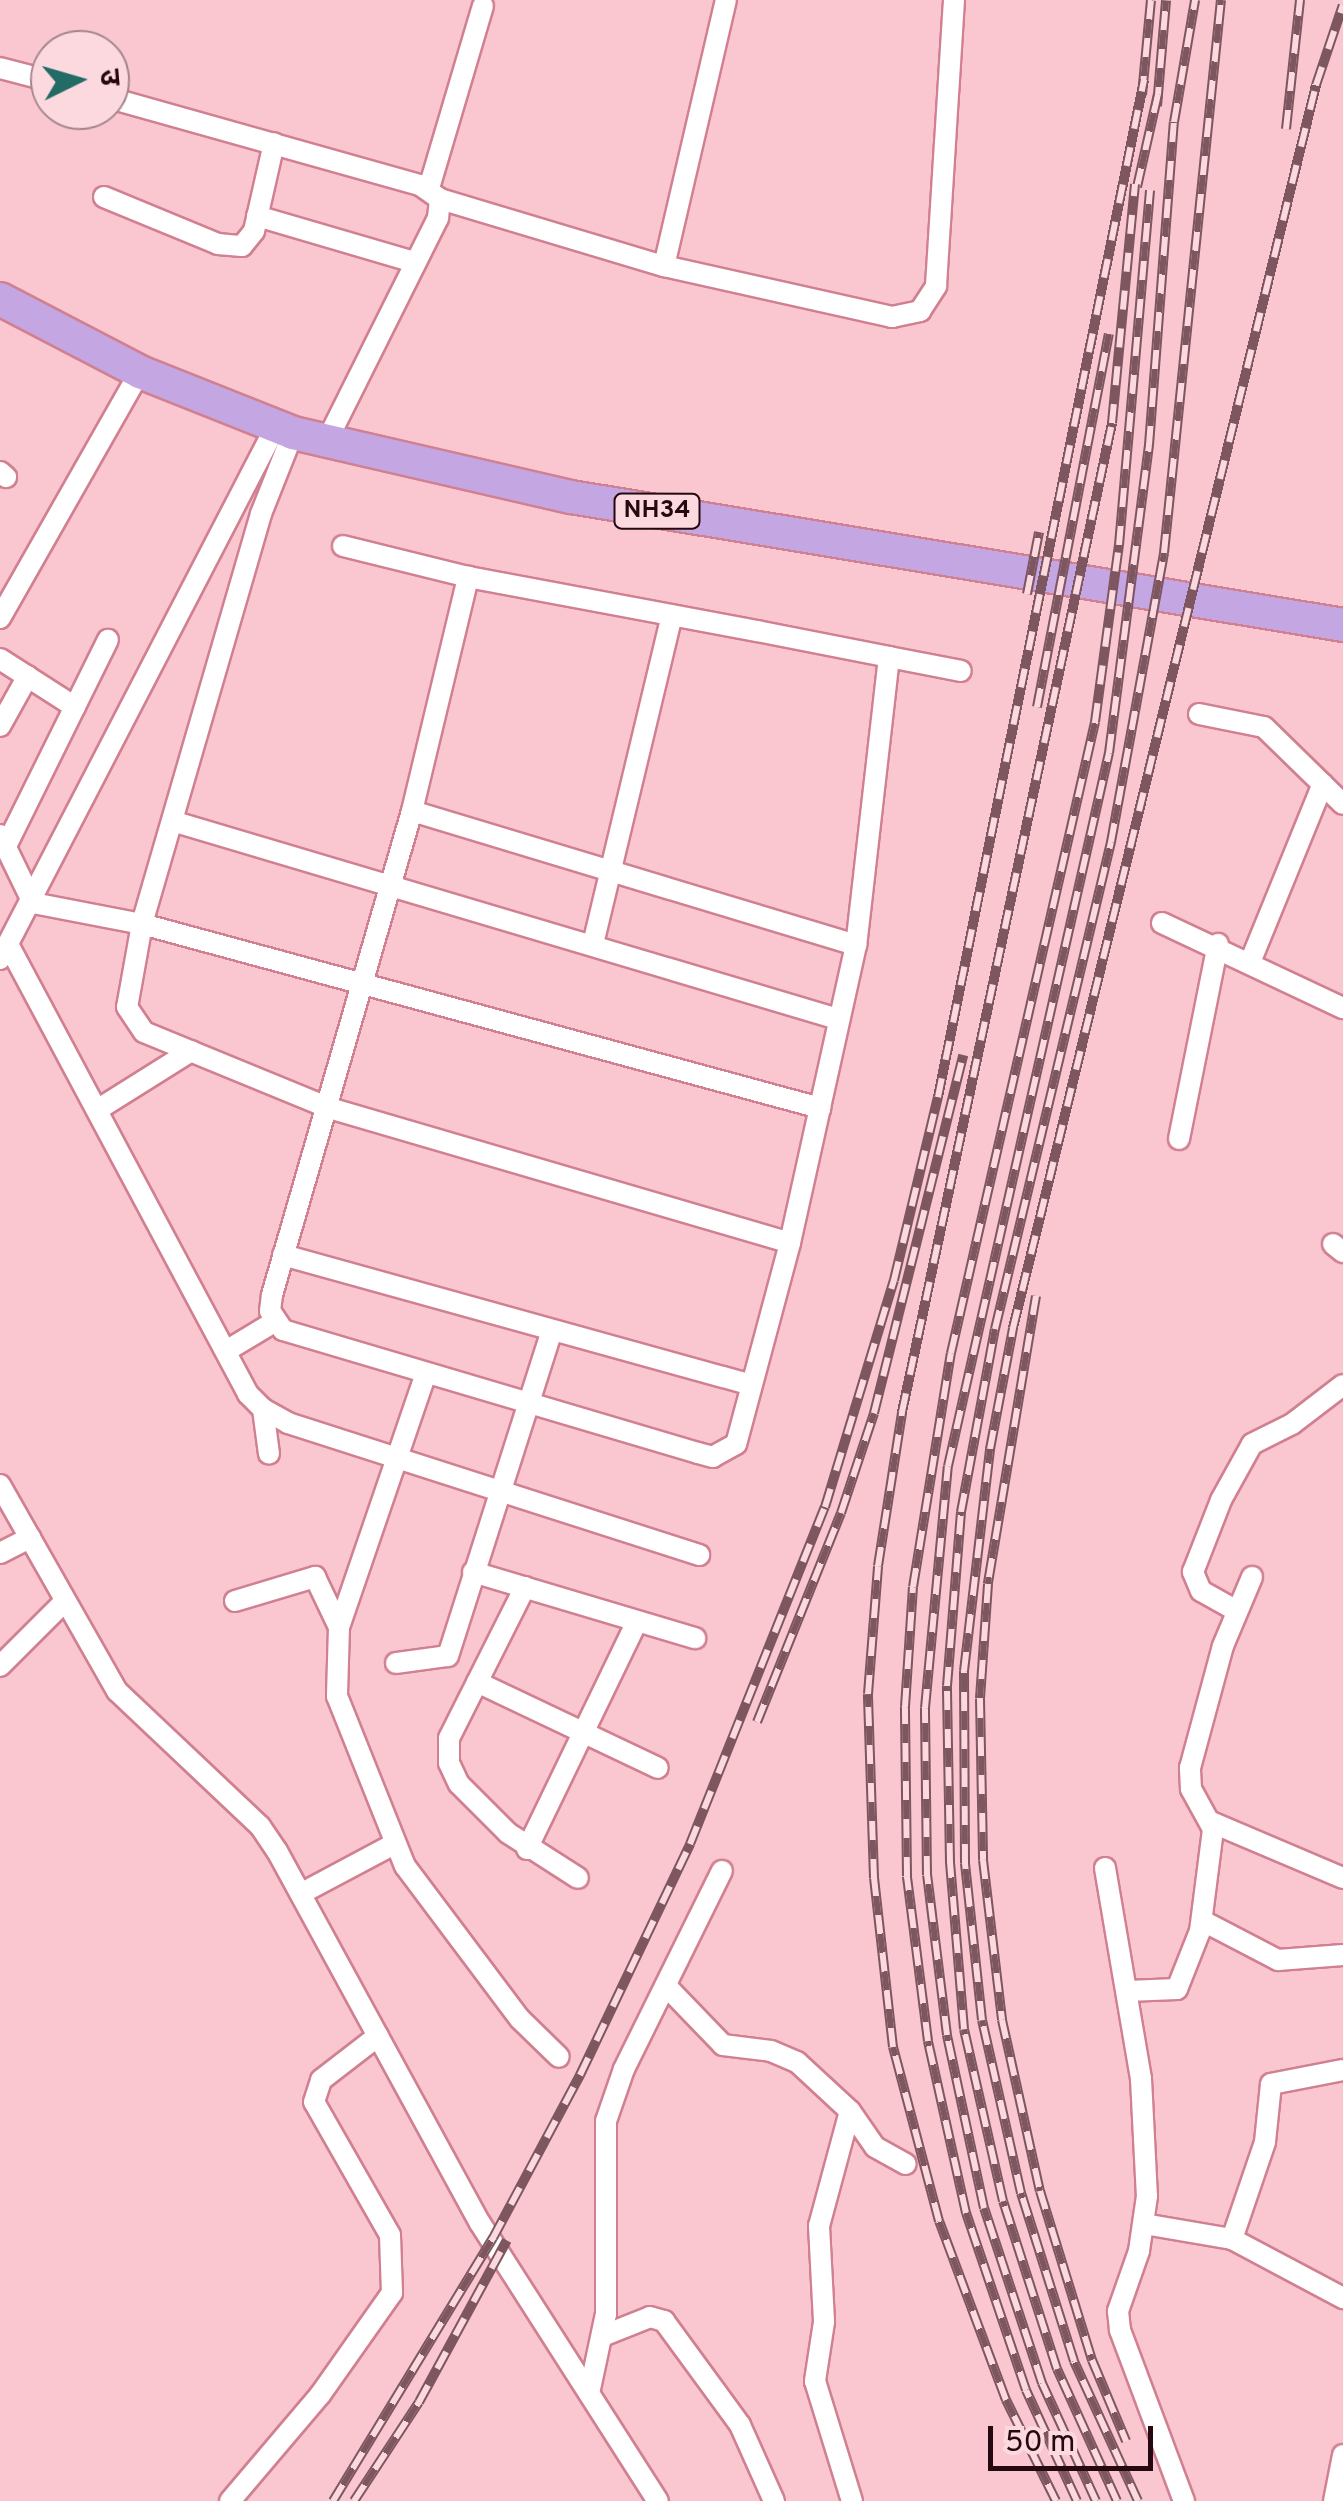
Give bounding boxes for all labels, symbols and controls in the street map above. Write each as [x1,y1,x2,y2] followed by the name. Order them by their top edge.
[30,30,130,130] north arrow
[89,68,127,87] text: उ
[612,491,702,531] road number: NH34
[993,2406,1158,2468] scale bar
[1005,2425,1075,2462] text: 50 m

